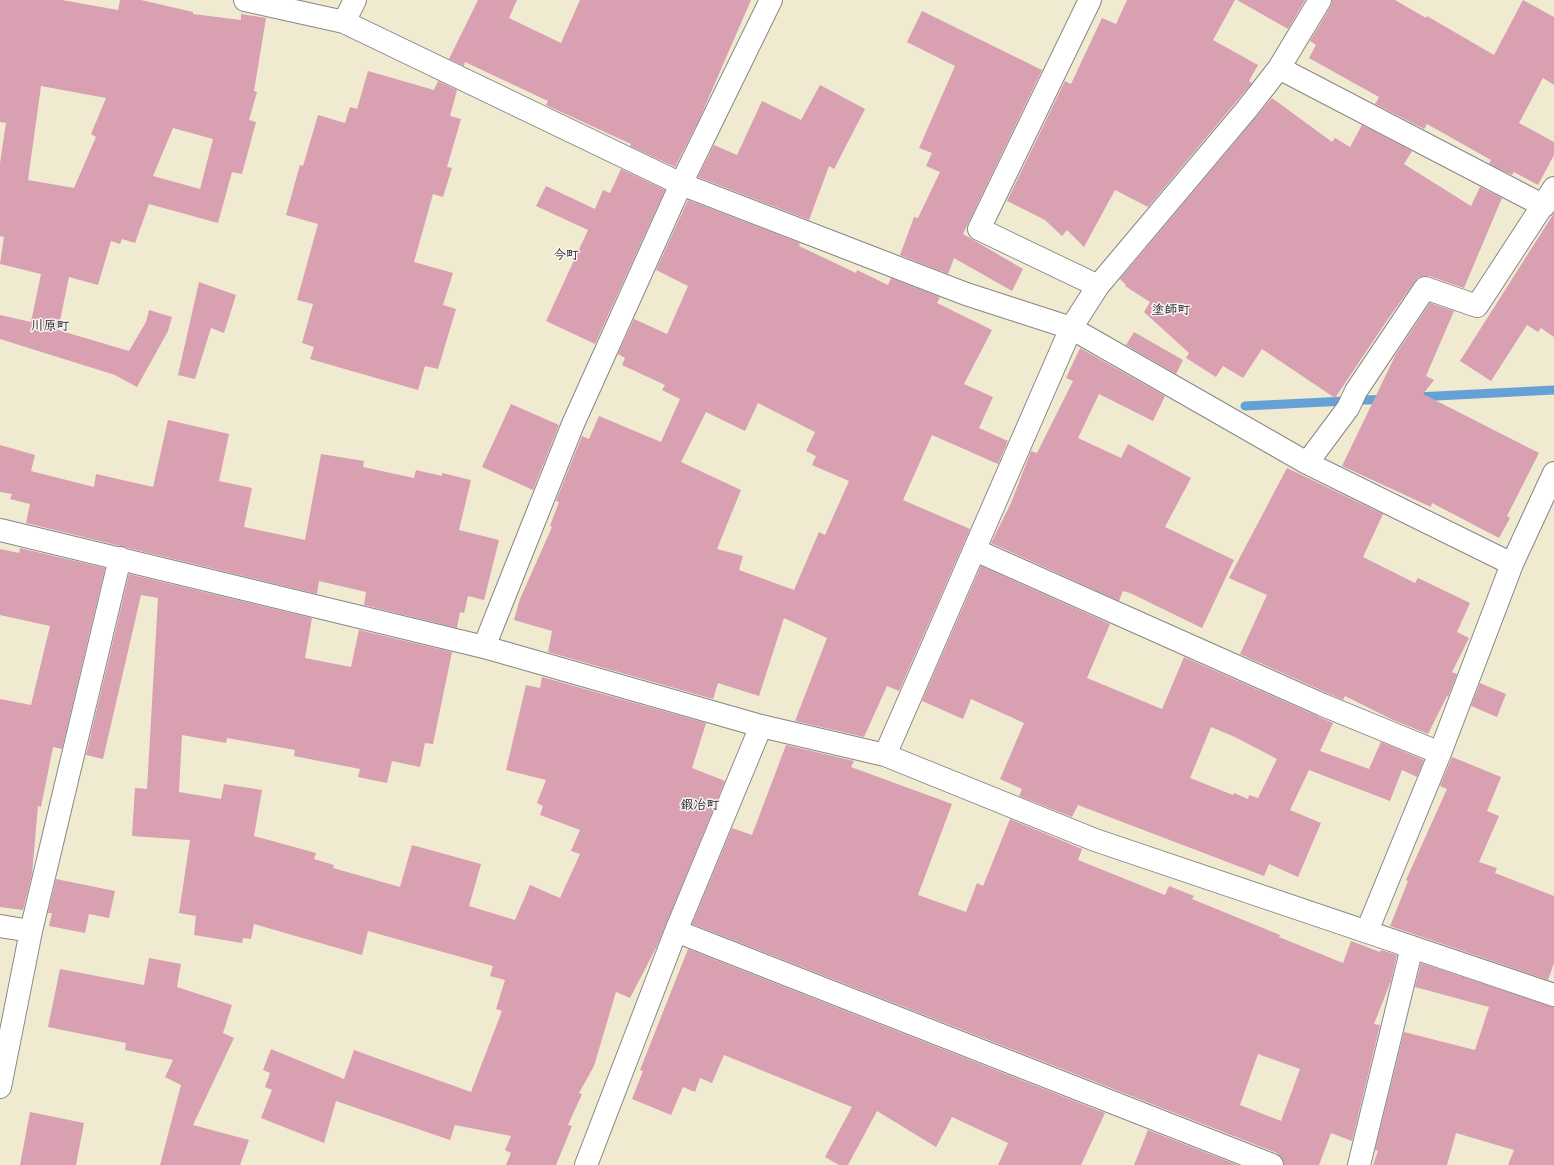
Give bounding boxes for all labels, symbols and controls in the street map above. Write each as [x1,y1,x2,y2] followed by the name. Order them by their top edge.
[553,248,579,264] district label: 今町
[1152,303,1190,319] district label: 塗師町
[31,319,69,335] district label: 川原町
[681,798,719,814] district label: 鍜冶町

